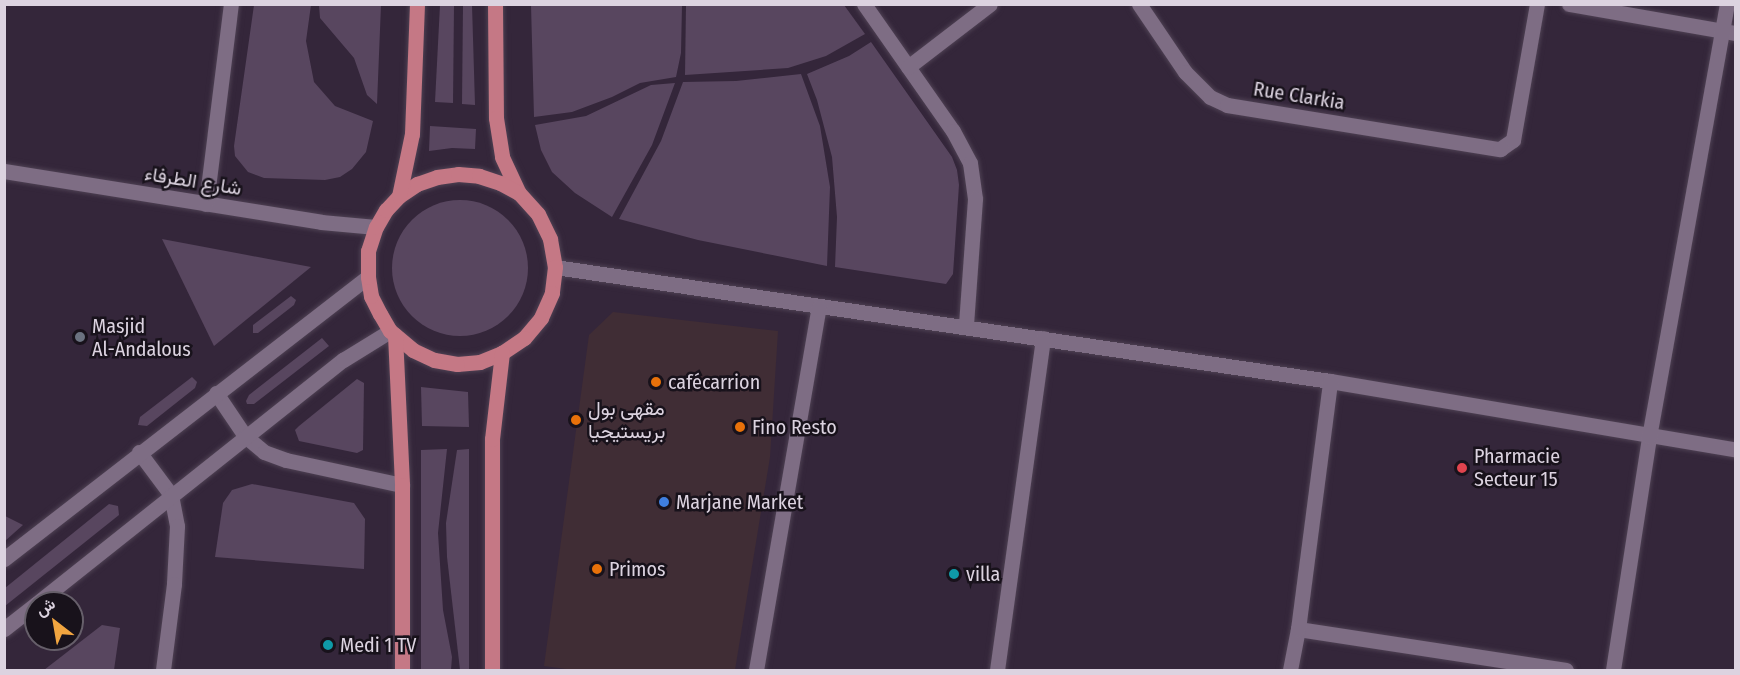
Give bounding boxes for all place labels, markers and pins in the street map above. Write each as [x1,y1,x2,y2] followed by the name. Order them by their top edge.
[92,314,191,361] place label: Masjid Al-Andalous
[73,330,87,344] marker: Masjid Al-Andalous
[668,370,760,394] place label: cafécarrion
[649,375,663,389] marker: cafécarrion
[588,396,665,443] place label: مقهى بول بريستيجيا
[569,413,583,427] marker: مقهى بول بريستيجيا
[752,415,837,439] place label: Fino Resto
[733,420,747,434] marker: Fino Resto
[1474,444,1560,491] place label: Pharmacie Secteur 15
[1455,461,1469,475] marker: Pharmacie Secteur 15
[676,490,803,514] place label: Marjane Market
[657,495,671,509] marker: Marjane Market
[609,557,666,581] place label: Primos
[590,562,604,576] marker: Primos
[966,562,1000,586] place label: villa
[947,567,961,581] marker: villa
[340,633,416,657] place label: Medi 1 TV
[321,638,335,652] marker: Medi 1 TV

